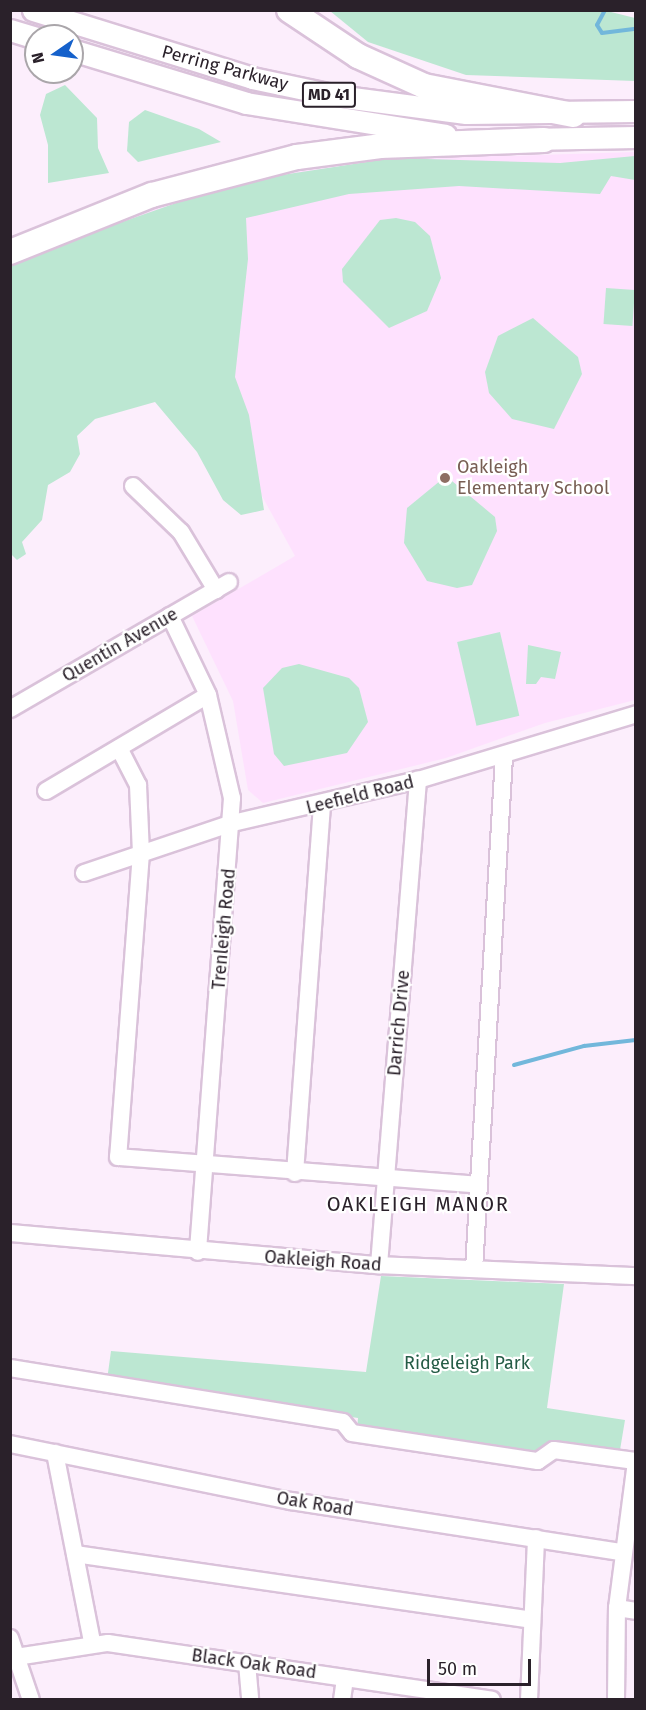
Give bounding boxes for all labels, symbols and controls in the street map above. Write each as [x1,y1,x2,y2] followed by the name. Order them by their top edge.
[24,24,84,84] north arrow
[159,41,291,95] street label: Perring Parkway
[27,50,48,65] text: N
[300,82,358,108] road number: MD 41
[457,457,609,500] place label: Oakleigh Elementary School
[438,471,452,485] marker: Oakleigh Elementary School
[58,603,182,687] street label: Quentin Avenue
[304,771,416,819] street label: Leefield Road
[208,867,240,991] street label: Trenleigh Road
[384,969,414,1077] street label: Darrich Drive
[327,1192,509,1216] district label: OAKLEIGH MANOR
[264,1246,382,1276] street label: Oakleigh Road
[404,1352,530,1374] park label: Ridgeleigh Park
[275,1487,355,1521] street label: Oak Road
[190,1645,318,1683] street label: Black Oak Road
[430,1647,534,1685] scale bar
[438,1658,477,1680] text: 50 m

